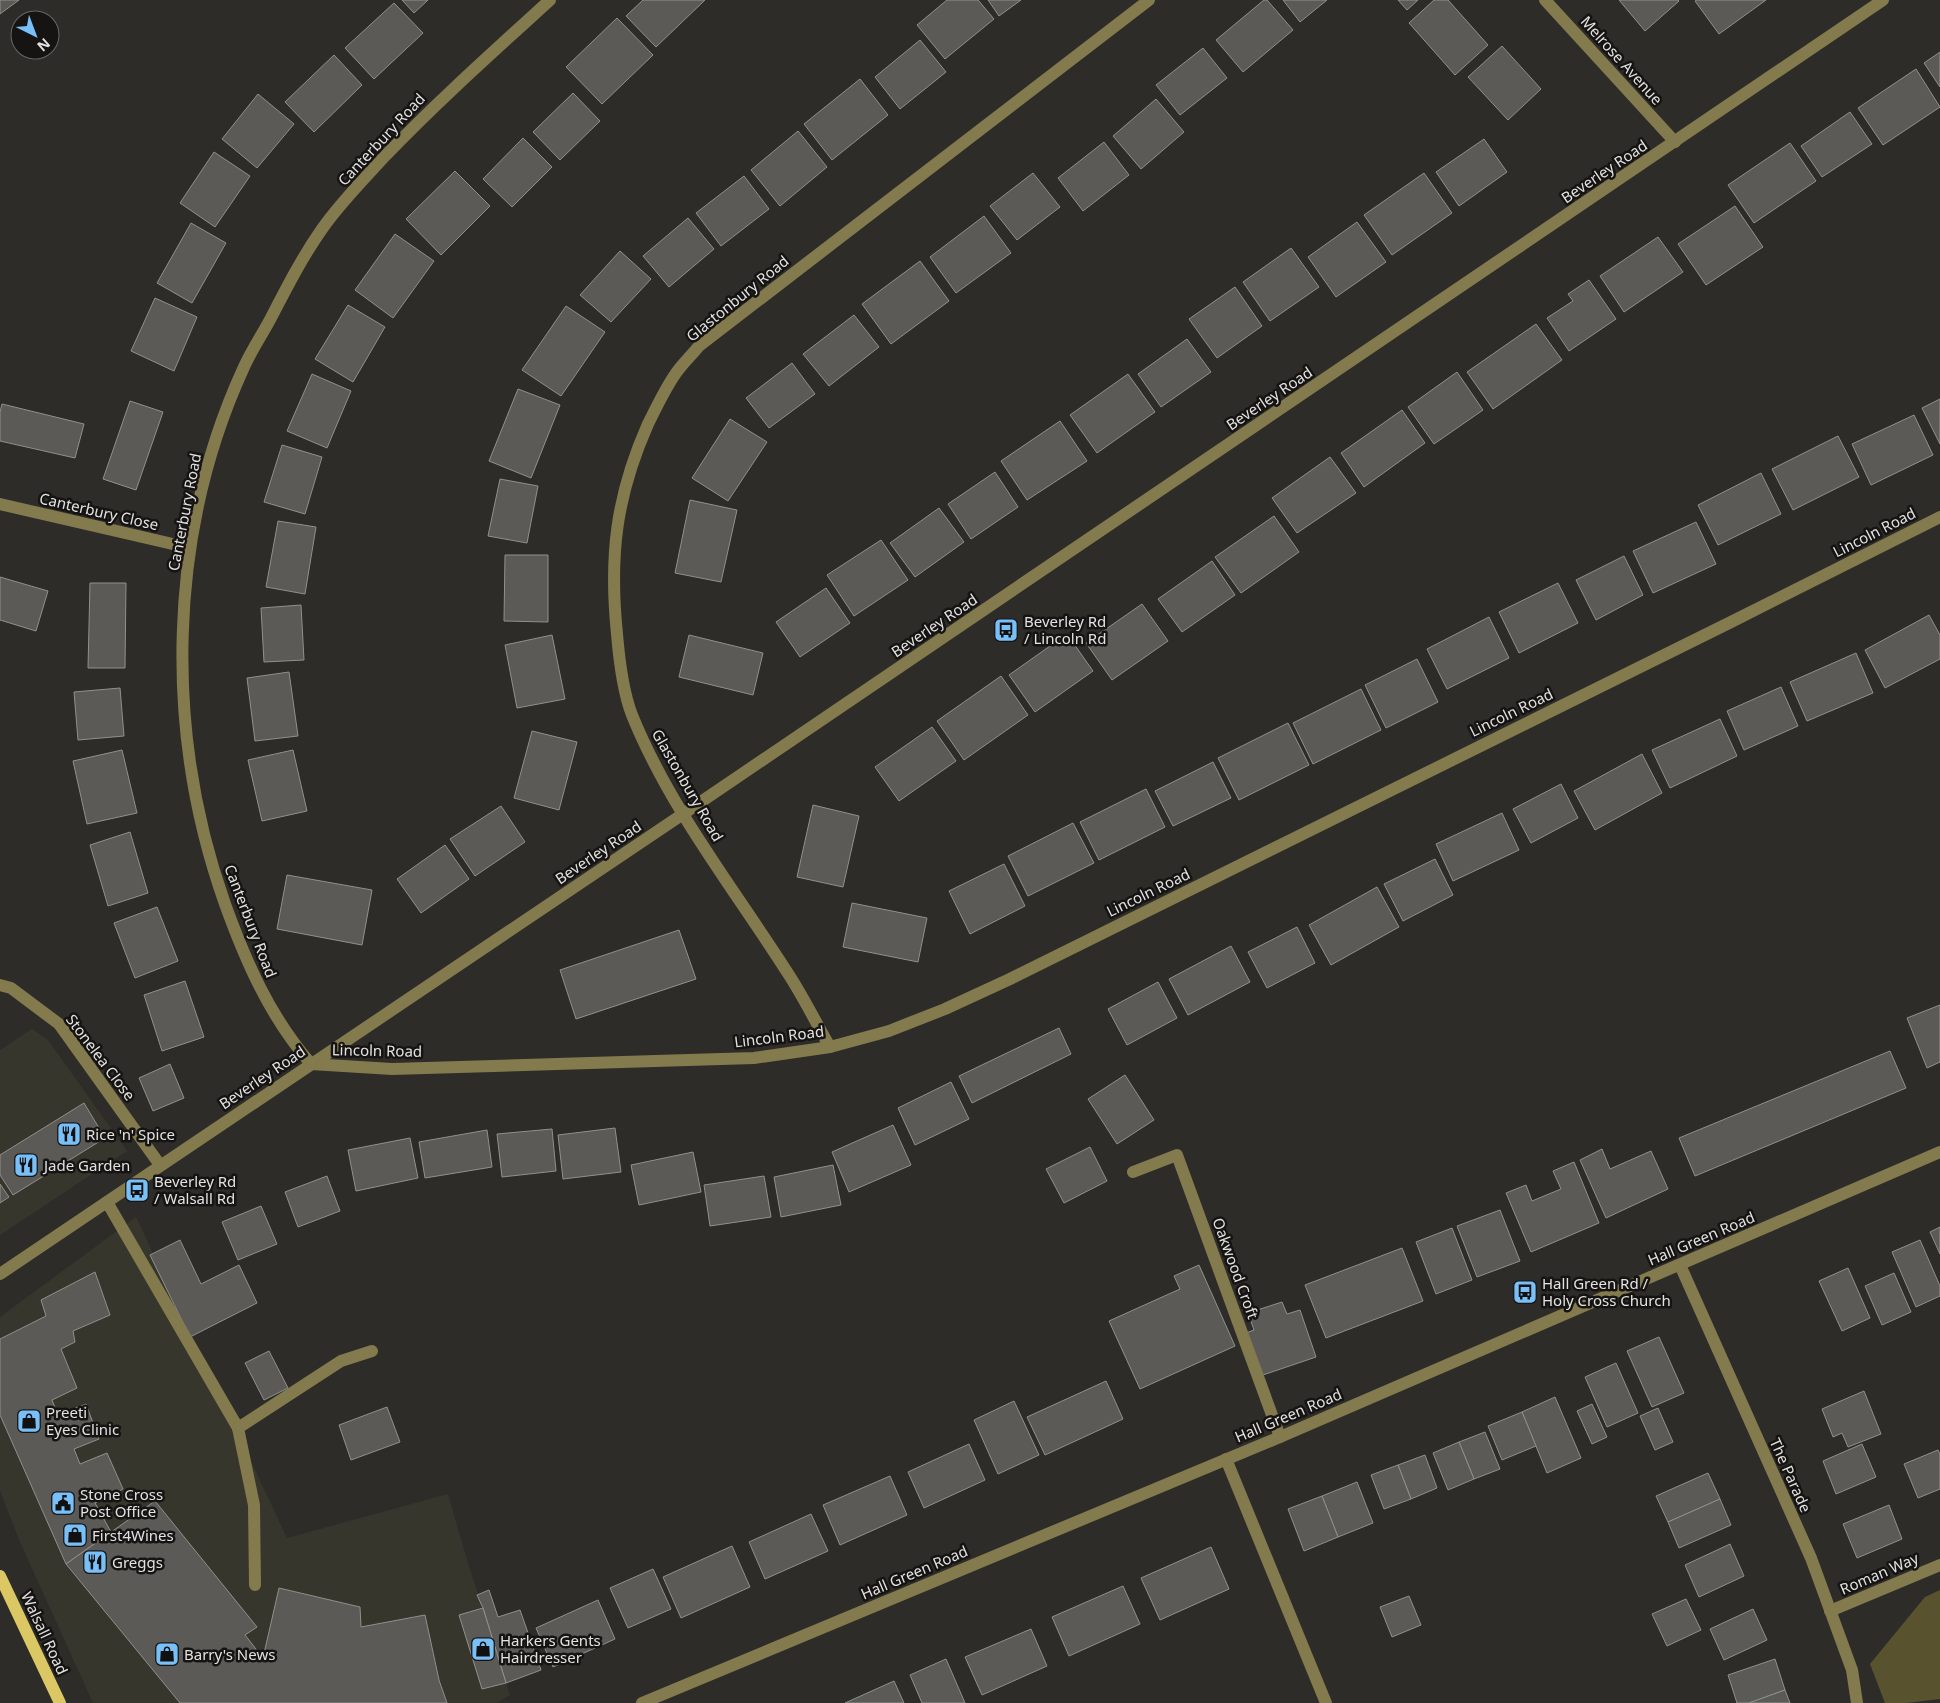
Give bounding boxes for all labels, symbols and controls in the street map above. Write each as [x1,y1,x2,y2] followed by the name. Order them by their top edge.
[10,10,60,60] north arrow
[1577,11,1667,109] street label: Melrose Avenue
[33,34,55,56] text: N
[333,88,429,190] street label: Canterbury Road
[1557,135,1651,207] street label: Beverley Road
[682,250,792,346] street label: Glastonbury Road
[1222,362,1316,434] street label: Beverley Road
[163,451,205,573] street label: Canterbury Road
[38,488,160,534] street label: Canterbury Close
[1829,503,1919,561] street label: Lincoln Road
[887,589,981,661] street label: Beverley Road
[1024,611,1106,648] place label: Beverley Rd / Lincoln Rd
[993,617,1019,643] bus stop icon: Beverley Rd / Lincoln Rd
[1466,683,1556,741] street label: Lincoln Road
[648,725,728,845] street label: Glastonbury Road
[551,816,645,888] street label: Beverley Road
[220,862,282,980] street label: Canterbury Road
[1103,863,1193,921] street label: Lincoln Road
[62,1010,140,1104] street label: Stonelea Close
[733,1021,825,1051] street label: Lincoln Road
[332,1039,422,1061] street label: Lincoln Road
[215,1041,309,1113] street label: Beverley Road
[56,1121,82,1147] restaurant icon: Rice 'n' Spice
[86,1124,175,1144] place label: Rice 'n' Spice
[13,1152,39,1178] restaurant icon: Jade Garden
[42,1155,130,1175] place label: Jade Garden
[154,1171,236,1208] place label: Beverley Rd / Walsall Rd
[124,1177,150,1203] bus stop icon: Beverley Rd / Walsall Rd
[1645,1206,1757,1270] street label: Hall Green Road
[1208,1215,1264,1322] street label: Oakwood Croft
[1542,1273,1671,1310] place label: Hall Green Rd / Holy Cross Church
[1512,1279,1538,1305] bus stop icon: Hall Green Rd / Holy Cross Church
[1232,1383,1344,1447] street label: Hall Green Road
[46,1402,119,1439] place label: Preeti Eyes Clinic
[16,1408,42,1434] shop icon: Preeti Eyes Clinic
[1766,1435,1816,1515] street label: The Parade
[80,1484,163,1521] place label: Stone Cross Post Office
[50,1490,76,1516] public building icon: Stone Cross Post Office
[62,1522,88,1548] shop icon: First4Wines
[92,1525,174,1545] place label: First4Wines
[858,1540,970,1604] street label: Hall Green Road
[1837,1547,1922,1599] street label: Roman Way
[82,1549,108,1575] restaurant icon: Greggs
[112,1552,163,1572] place label: Greggs
[17,1588,73,1678] street label: Walsall Road
[500,1630,601,1667] place label: Harkers Gents Hairdresser
[470,1636,496,1662] shop icon: Harkers Gents Hairdresser
[154,1641,180,1667] shop icon: Barry's News
[184,1644,275,1664] place label: Barry's News

